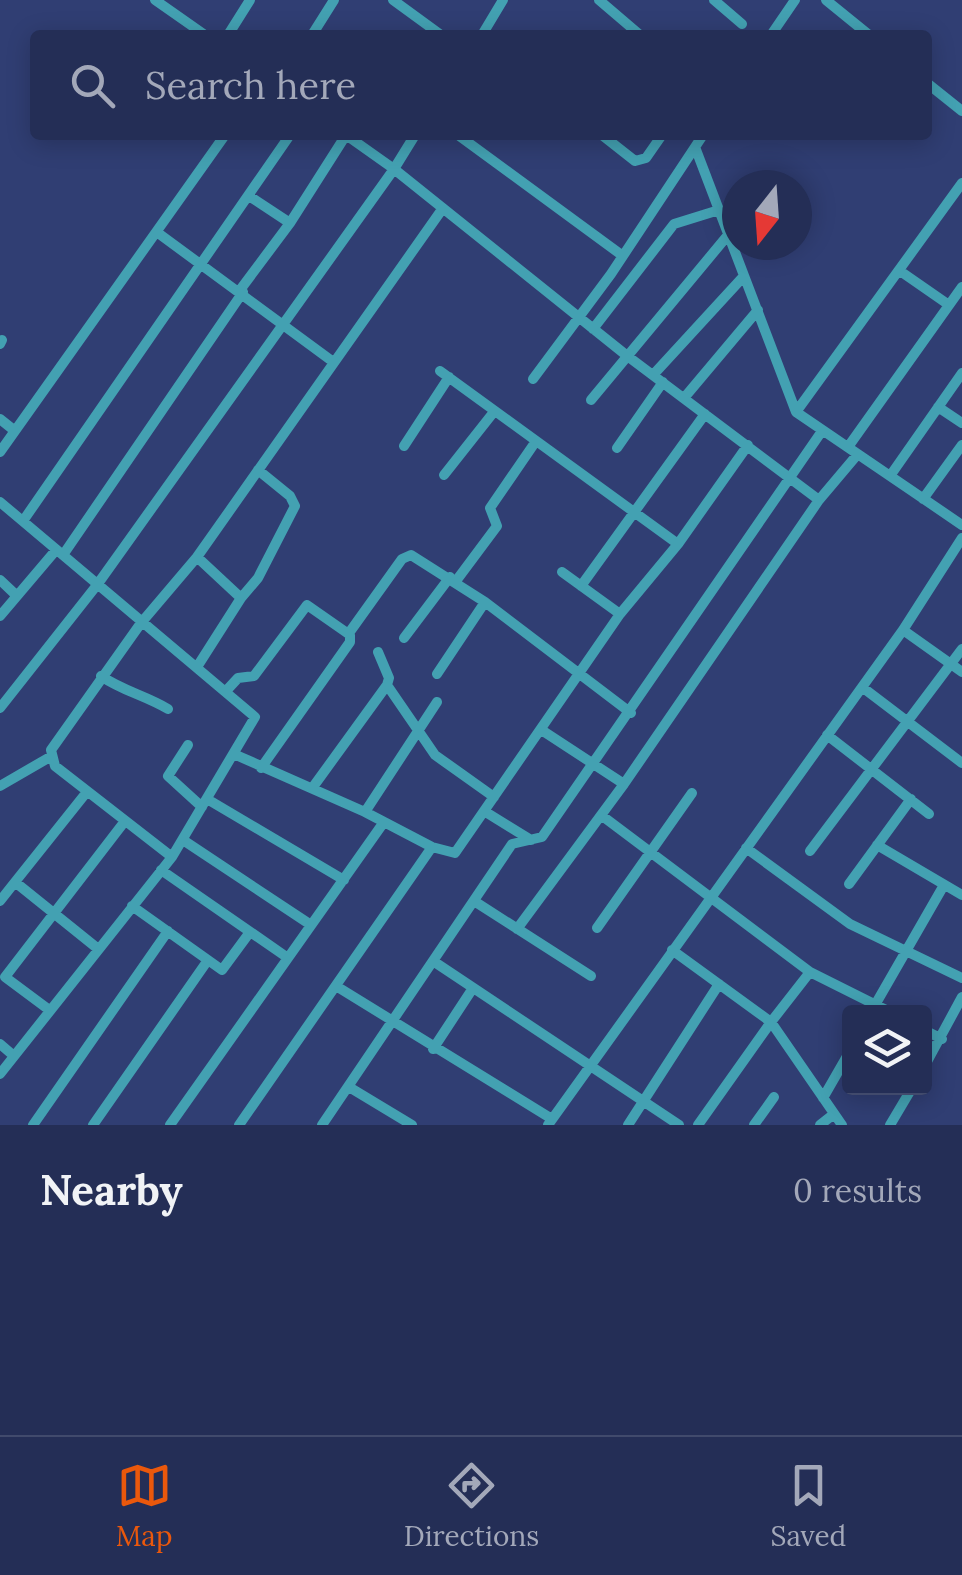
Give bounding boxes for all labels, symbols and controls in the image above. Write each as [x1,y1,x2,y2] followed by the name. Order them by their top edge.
[30,30,932,140] search box
[65,58,120,113] icon: search
[145,61,356,109] text: Search here
[722,170,812,260] north arrow
[842,1005,932,1095] map controls
[842,1005,932,1095] button: layers
[40,1163,183,1217] text: Nearby
[793,1170,922,1211] text: 0 results
[116,1458,173,1554] tab: Map
[404,1458,539,1554] tab: Directions
[771,1458,846,1554] tab: Saved

